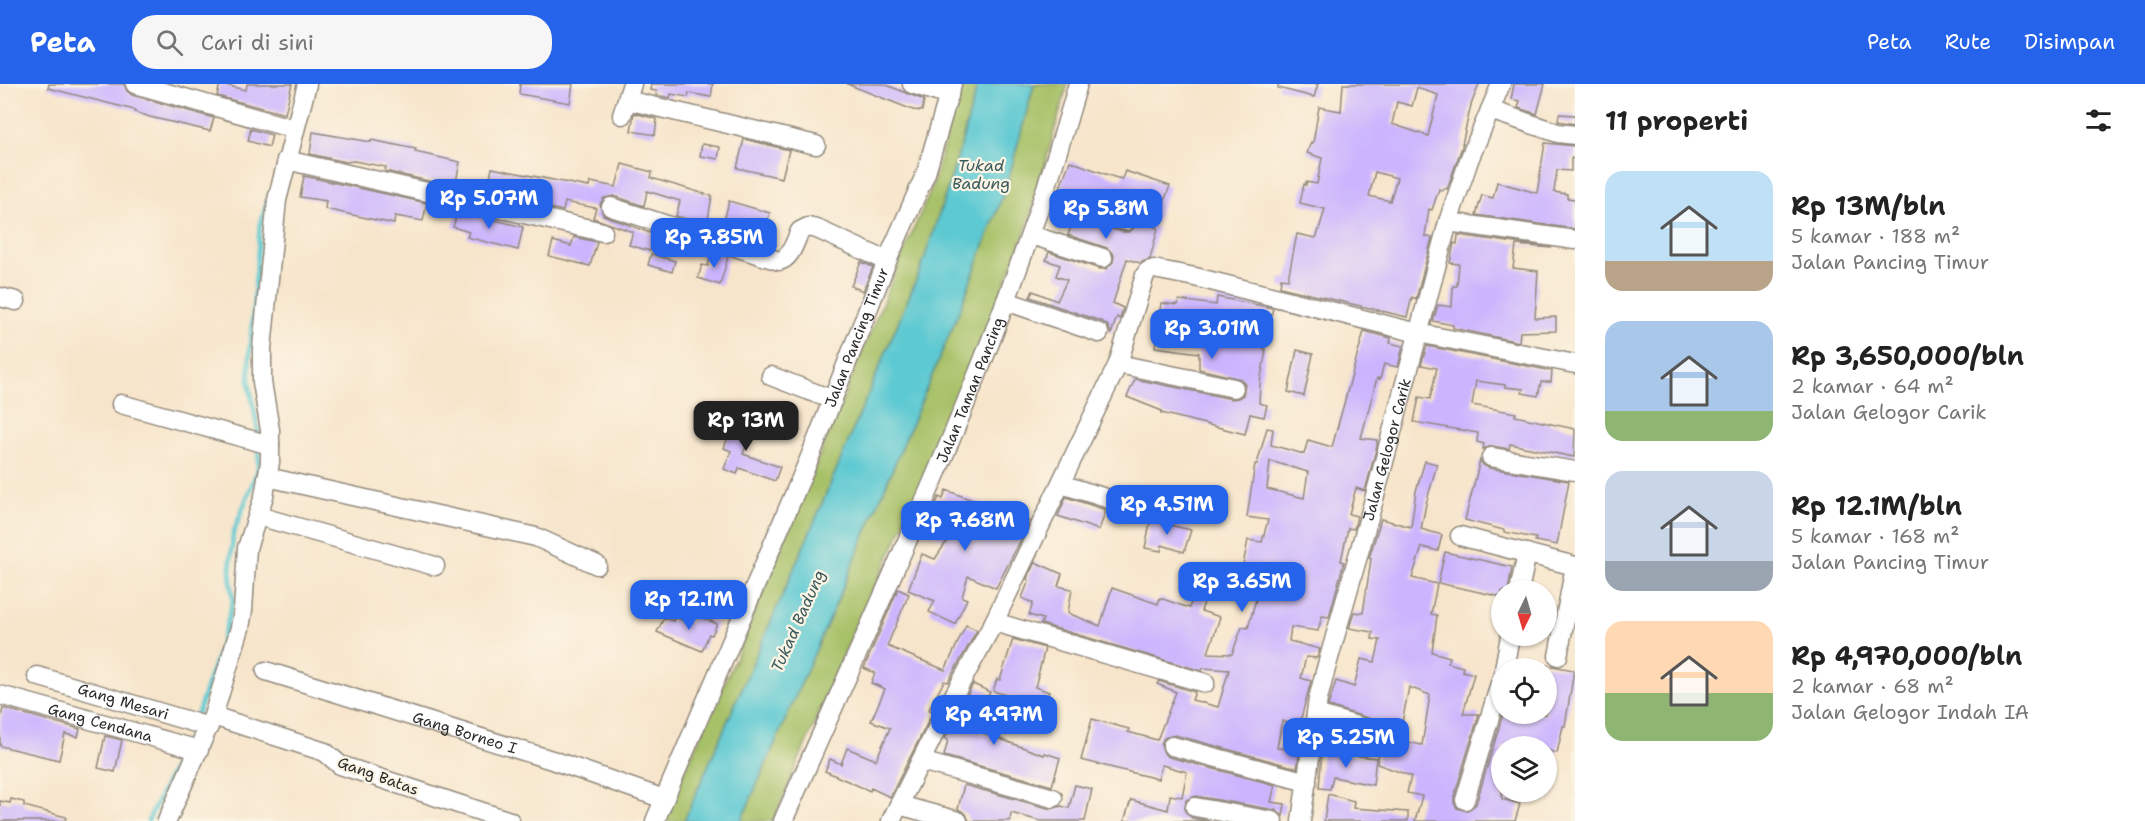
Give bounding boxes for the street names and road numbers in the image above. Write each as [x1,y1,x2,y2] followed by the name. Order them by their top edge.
[820,265,893,410] street label: Jalan Pancing Timur
[932,314,1009,466] street label: Jalan Taman Pancing
[1358,376,1416,523] street label: Jalan Gelogor Carik
[75,679,171,725] street label: Gang Mesari
[46,699,156,747] street label: Gang Cendana
[410,707,519,758] street label: Gang Borneo I
[335,752,421,800] street label: Gang Batas

